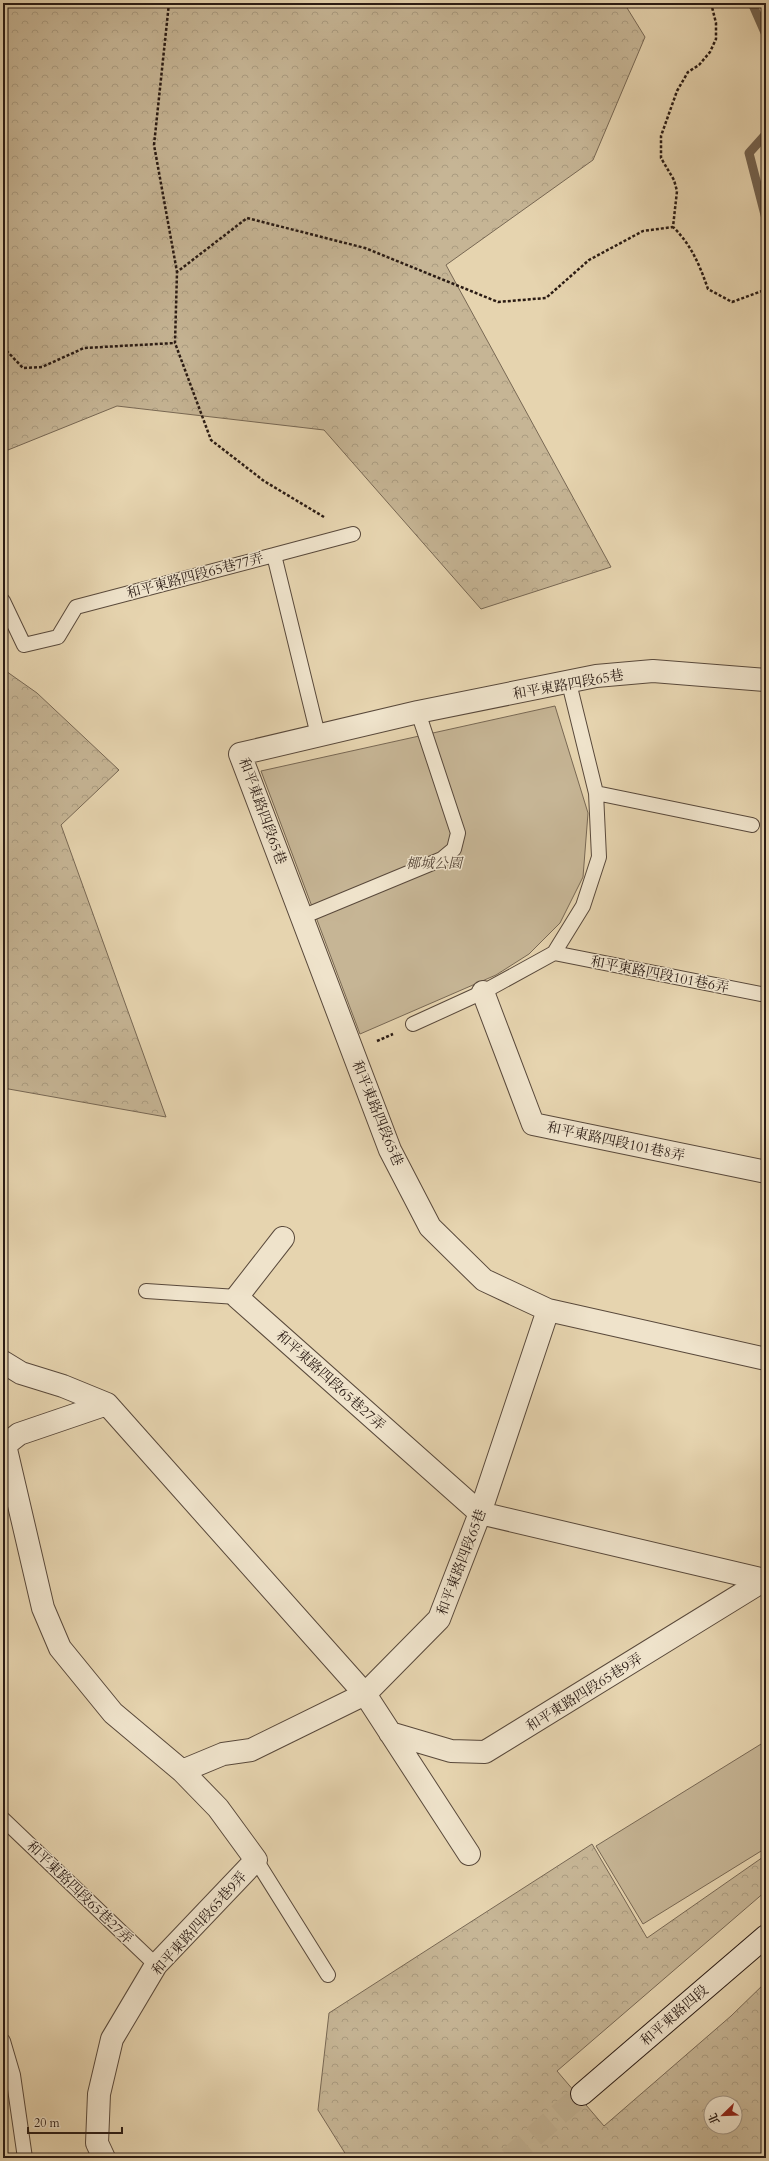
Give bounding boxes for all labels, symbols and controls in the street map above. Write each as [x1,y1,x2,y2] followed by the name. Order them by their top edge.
[125,548,266,603] street label: 和平東路四段65巷77弄
[511,665,625,704] street label: 和平東路四段65巷
[234,755,291,867] street label: 和平東路四段65巷
[406,854,464,873] park label: 椰城公園
[589,952,731,997] street label: 和平東路四段101巷6弄
[348,1058,407,1169] street label: 和平東路四段65巷
[545,1118,687,1165] street label: 和平東路四段101巷8弄
[272,1326,389,1435] street label: 和平東路四段65巷27弄
[432,1506,490,1618] street label: 和平東路四段65巷
[523,1649,646,1736] street label: 和平東路四段65巷9弄
[22,1837,137,1948] street label: 和平東路四段65巷27弄
[148,1867,251,1979] street label: 和平東路四段65巷9弄
[636,1981,712,2050] street label: 和平東路四段
[703,2095,743,2135] north arrow
[28,2109,122,2135] scale bar
[705,2111,723,2127] text: 北
[34,2115,61,2131] text: 20 m

